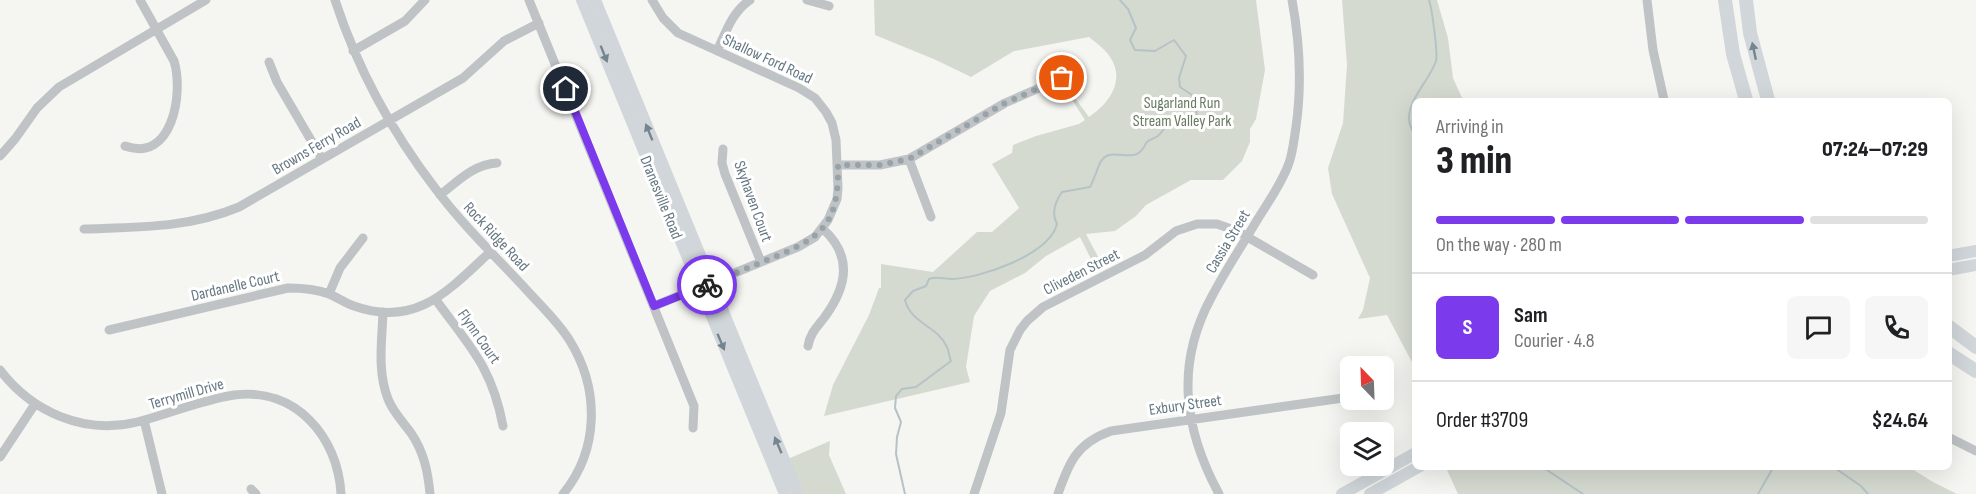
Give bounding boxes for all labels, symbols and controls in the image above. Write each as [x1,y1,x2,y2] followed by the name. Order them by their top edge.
[720,30,815,88] street label: Shallow Ford Road
[1749,41,1758,60] one-way arrow
[600,45,609,63] one-way arrow
[1036,52,1087,103] pin
[1045,61,1078,94] icon: bag
[540,63,591,114] pin
[549,72,582,105] icon: home
[1133,94,1231,131] park label: Sugarland Run Stream Valley Park
[269,113,364,179] street label: Browns Ferry Road
[1436,115,1504,139] text: Arriving in
[644,123,653,141] one-way arrow
[1822,136,1928,163] text: 07:24–07:29
[1436,138,1512,185] text: 3 min
[635,153,686,242] street label: Dranesville Road
[729,159,776,245] street label: Skyhaven Court
[459,198,533,276] street label: Rock Ridge Road
[1202,207,1255,277] street label: Cassia Street
[1436,233,1562,257] text: On the way · 280 m
[1040,245,1123,300] street label: Cliveden Street
[677,255,737,315] courier
[189,267,281,306] street label: Dardanelle Court
[691,269,724,302] icon: bike
[1787,296,1850,359] button: chat
[1865,296,1928,359] button: phone
[1514,302,1548,329] text: Sam
[453,306,504,368] street label: Flynn Court
[1463,314,1472,341] text: S
[1514,329,1595,353] text: Courier · 4.8
[717,333,726,351] one-way arrow
[1340,356,1394,410] north arrow
[1340,356,1394,476] map controls
[147,375,226,414] street label: Terrymill Drive
[1148,391,1223,420] street label: Exbury Street
[1436,407,1528,434] text: Order #3709
[1872,407,1928,434] text: $24.64
[1340,422,1394,476] button: layers
[773,436,783,454] one-way arrow

